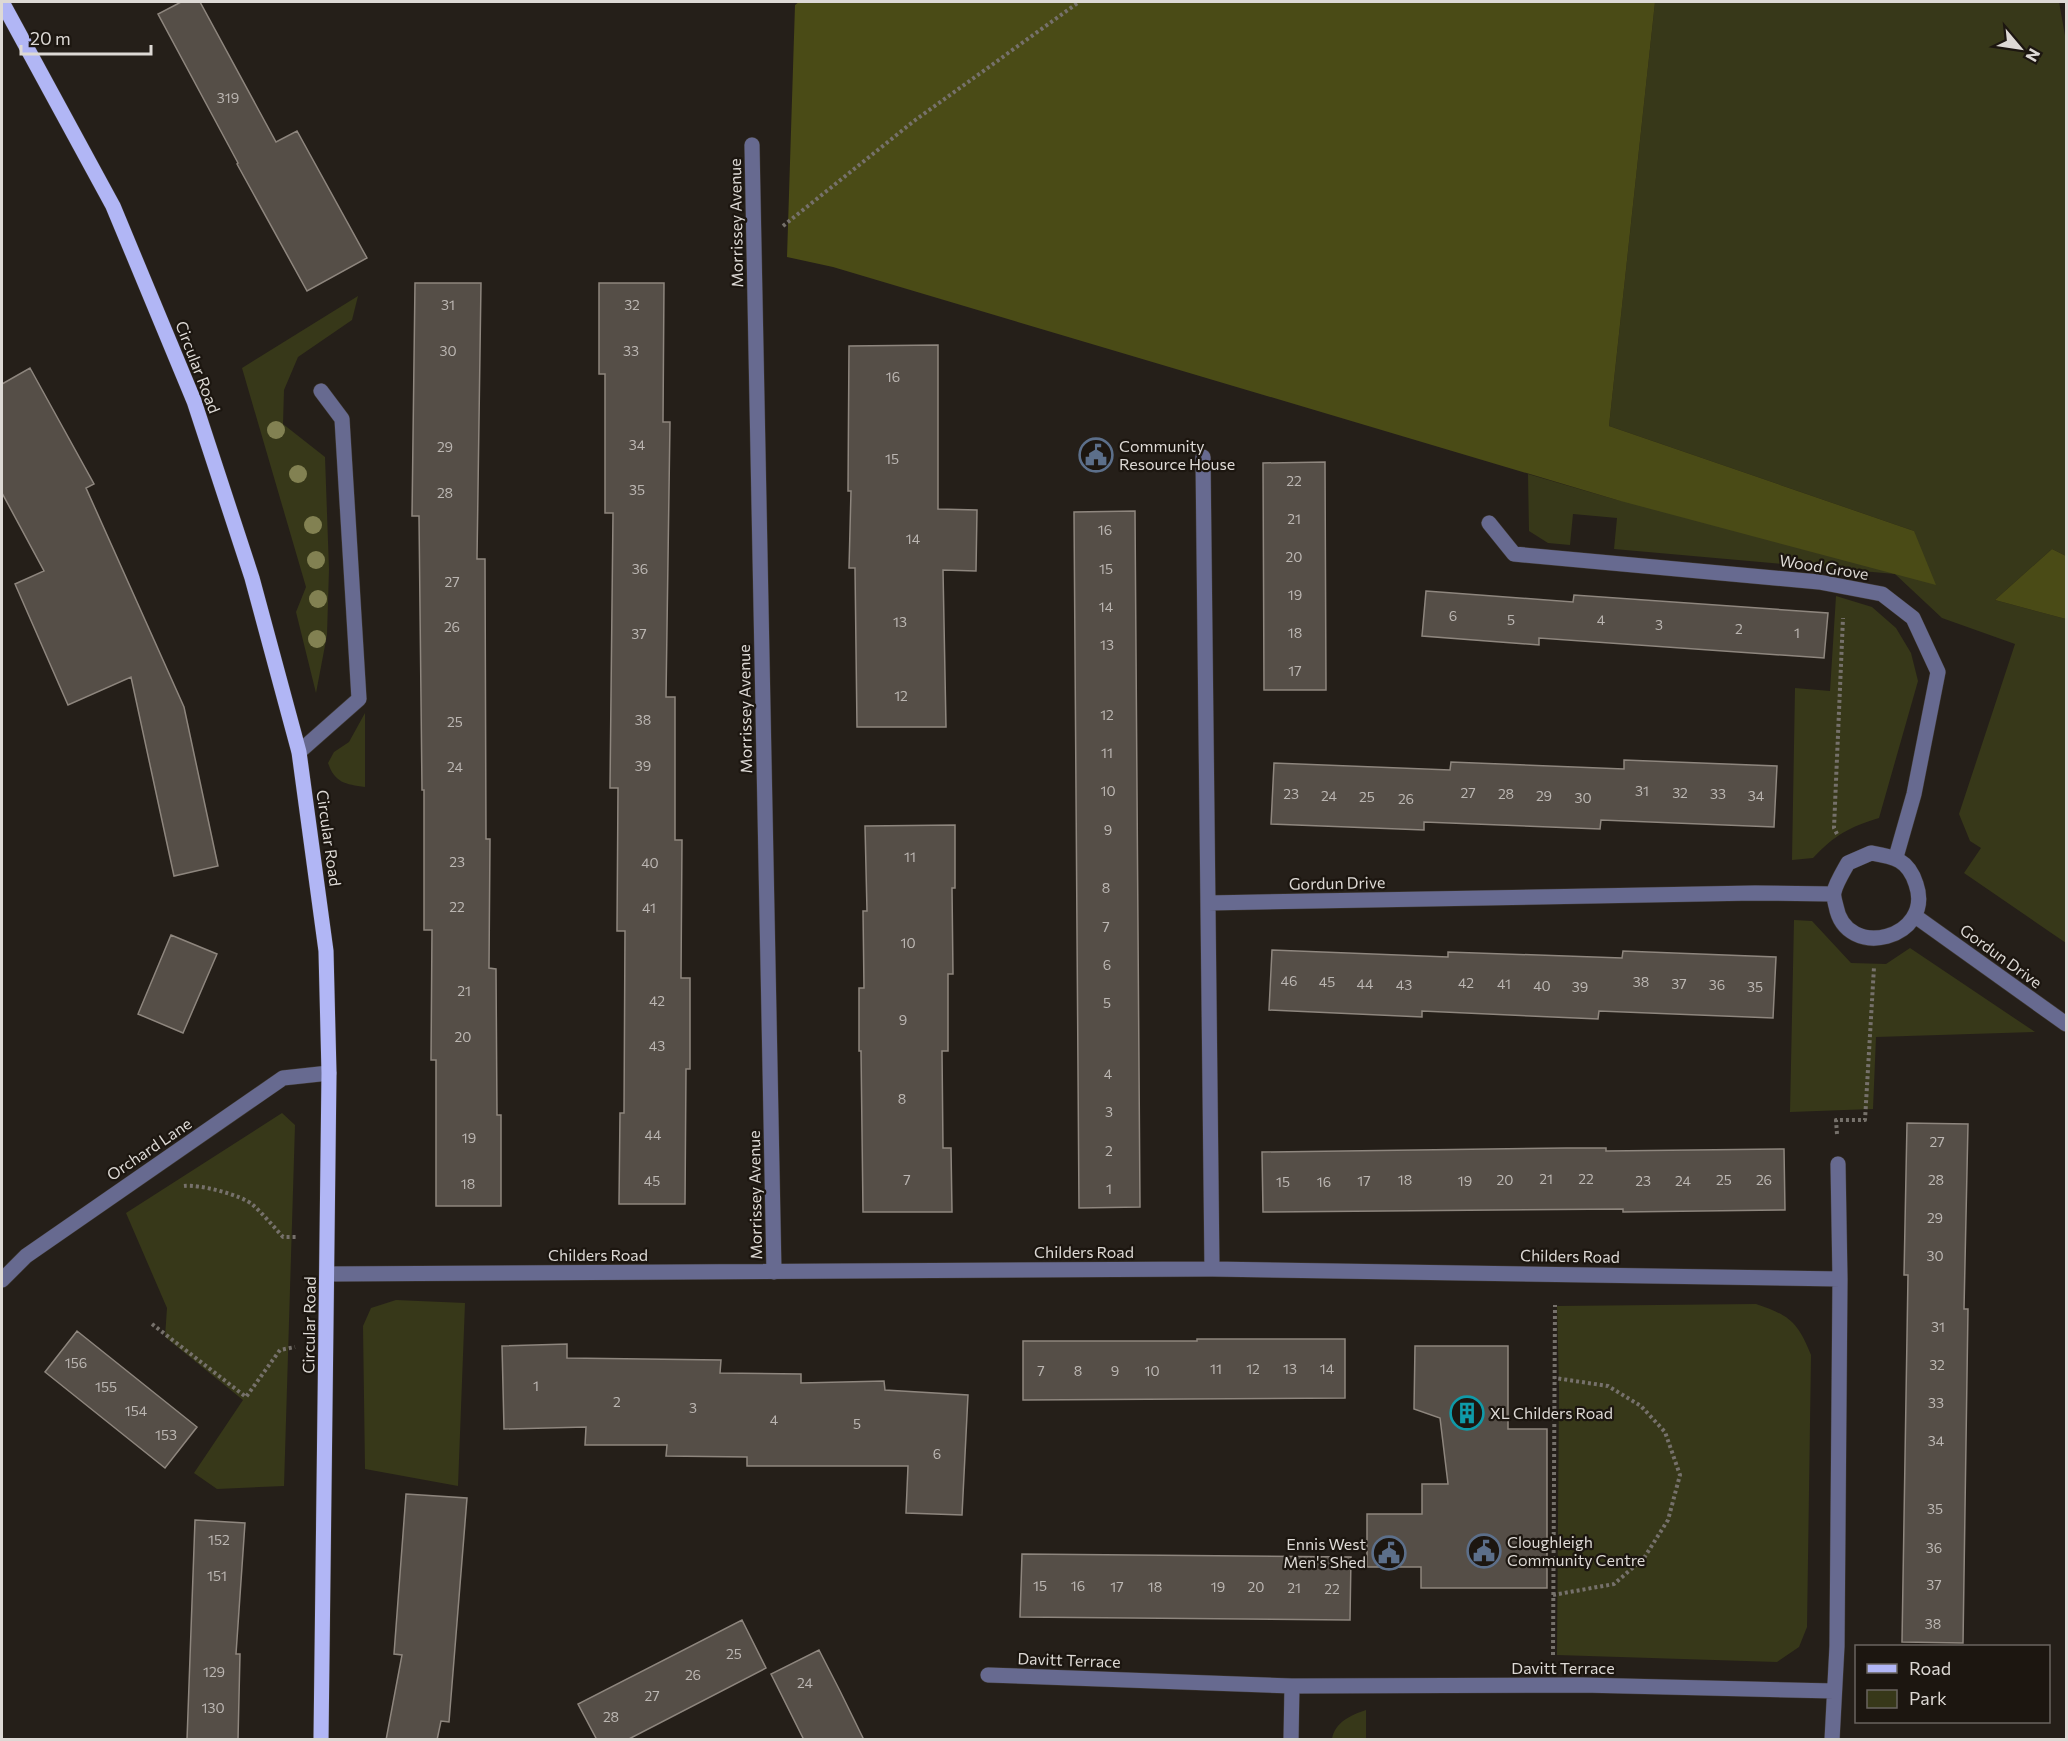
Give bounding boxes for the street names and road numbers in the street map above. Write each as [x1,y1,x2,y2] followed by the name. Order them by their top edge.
[725,158,746,288] street label: Morrissey Avenue
[172,318,225,416] street label: Circular Road
[1778,550,1870,583] street label: Wood Grove
[734,644,755,774] street label: Morrissey Avenue
[313,788,346,887] street label: Circular Road
[1289,872,1385,893] street label: Gordun Drive
[1957,920,2046,992] street label: Gordun Drive
[103,1113,195,1184] street label: Orchard Lane
[744,1130,765,1260] street label: Morrissey Avenue
[1034,1242,1134,1261] street label: Childers Road
[548,1245,648,1264] street label: Childers Road
[1520,1245,1620,1266] street label: Childers Road
[298,1276,319,1374] street label: Circular Road
[1017,1648,1121,1671] street label: Davitt Terrace
[1511,1658,1615,1677] street label: Davitt Terrace

